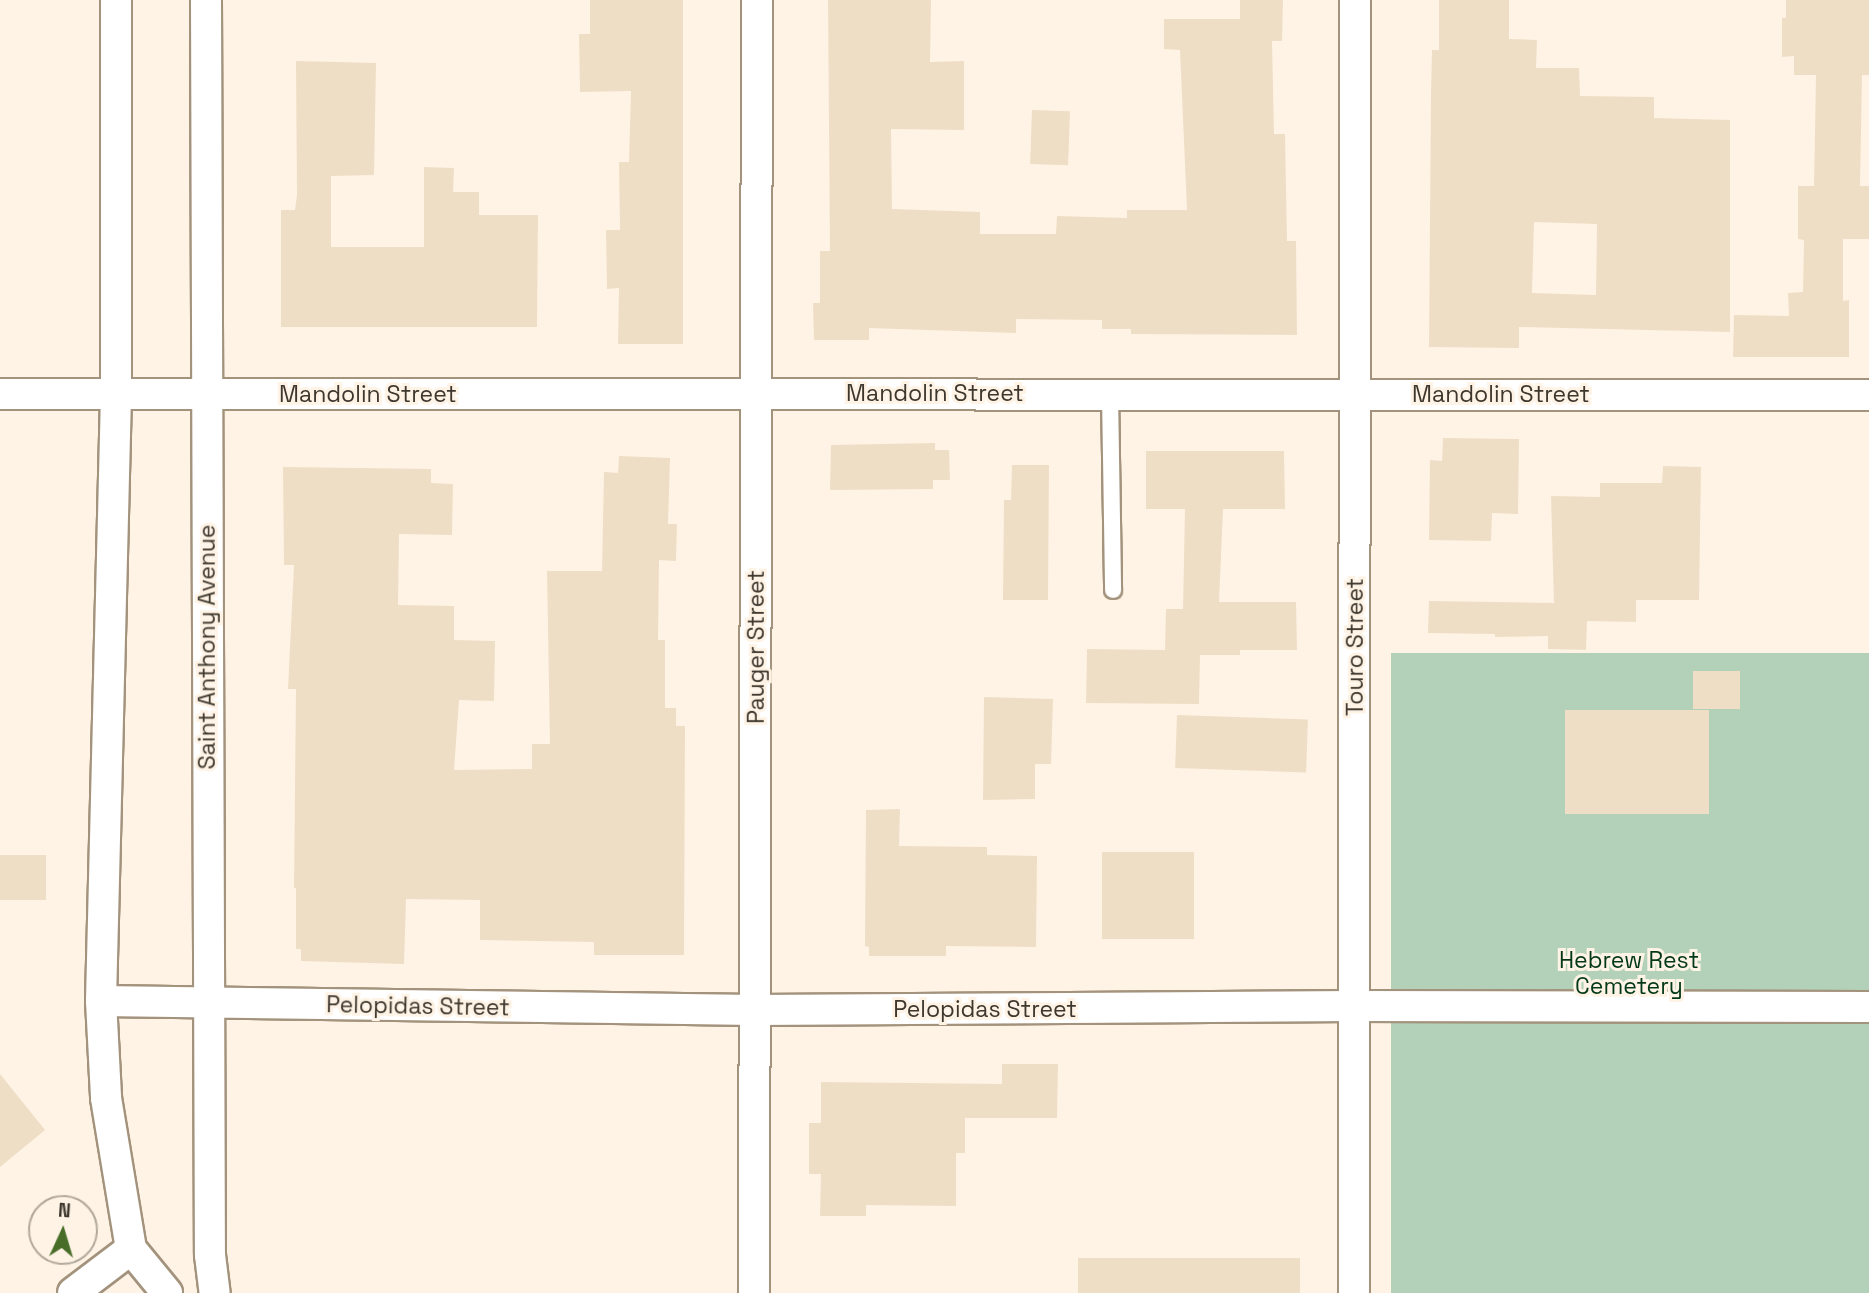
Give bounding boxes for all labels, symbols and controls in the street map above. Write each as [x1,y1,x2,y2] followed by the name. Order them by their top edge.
[846,379,1024,407] street label: Mandolin Street
[279,380,457,408] street label: Mandolin Street
[1412,380,1590,408] street label: Mandolin Street
[193,524,221,770] street label: Saint Anthony Avenue
[742,570,770,724] street label: Pauger Street
[1341,578,1369,716] street label: Touro Street
[1559,946,1699,1000] park label: Hebrew Rest Cemetery
[326,991,510,1021] street label: Pelopidas Street
[893,995,1077,1023] street label: Pelopidas Street
[28,1195,98,1265] north arrow
[57,1198,72,1223] text: N

